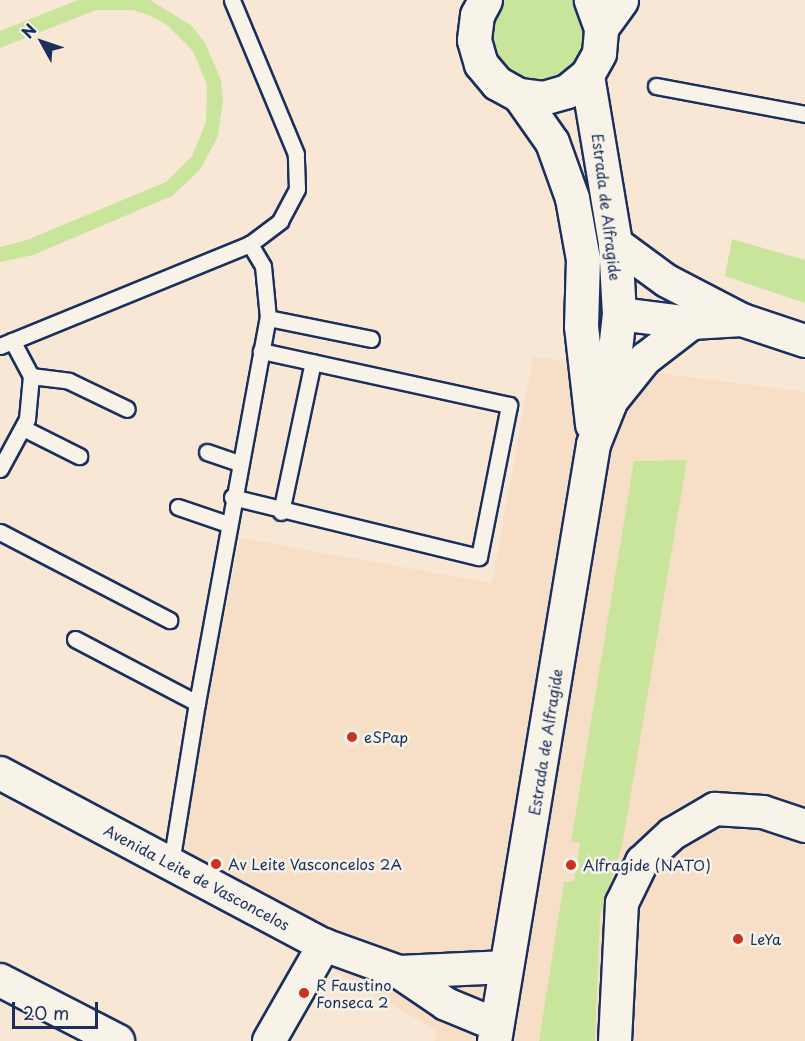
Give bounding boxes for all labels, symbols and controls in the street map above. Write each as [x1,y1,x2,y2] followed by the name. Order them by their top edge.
[12,12,72,72] north arrow
[15,18,41,43] text: N
[589,132,625,282] street label: Estrada de Alfragide
[524,667,566,817] street label: Estrada de Alfragide
[364,728,408,746] place label: eSPap
[345,730,359,744] marker: eSPap
[101,820,293,934] street label: Avenida Leite de Vasconcelos
[228,855,404,873] place label: Av Leite Vasconcelos 2A
[583,856,711,874] place label: Alfragide (NATO)
[209,857,223,871] marker: Av Leite Vasconcelos 2A
[564,858,578,872] marker: Alfragide (NATO)
[750,930,781,948] place label: LeYa
[731,932,745,946] marker: LeYa
[316,975,392,1010] place label: R Faustino Fonseca 2
[297,986,311,1000] marker: R Faustino Fonseca 2
[15,990,100,1028] scale bar
[23,999,69,1026] text: 20 m

